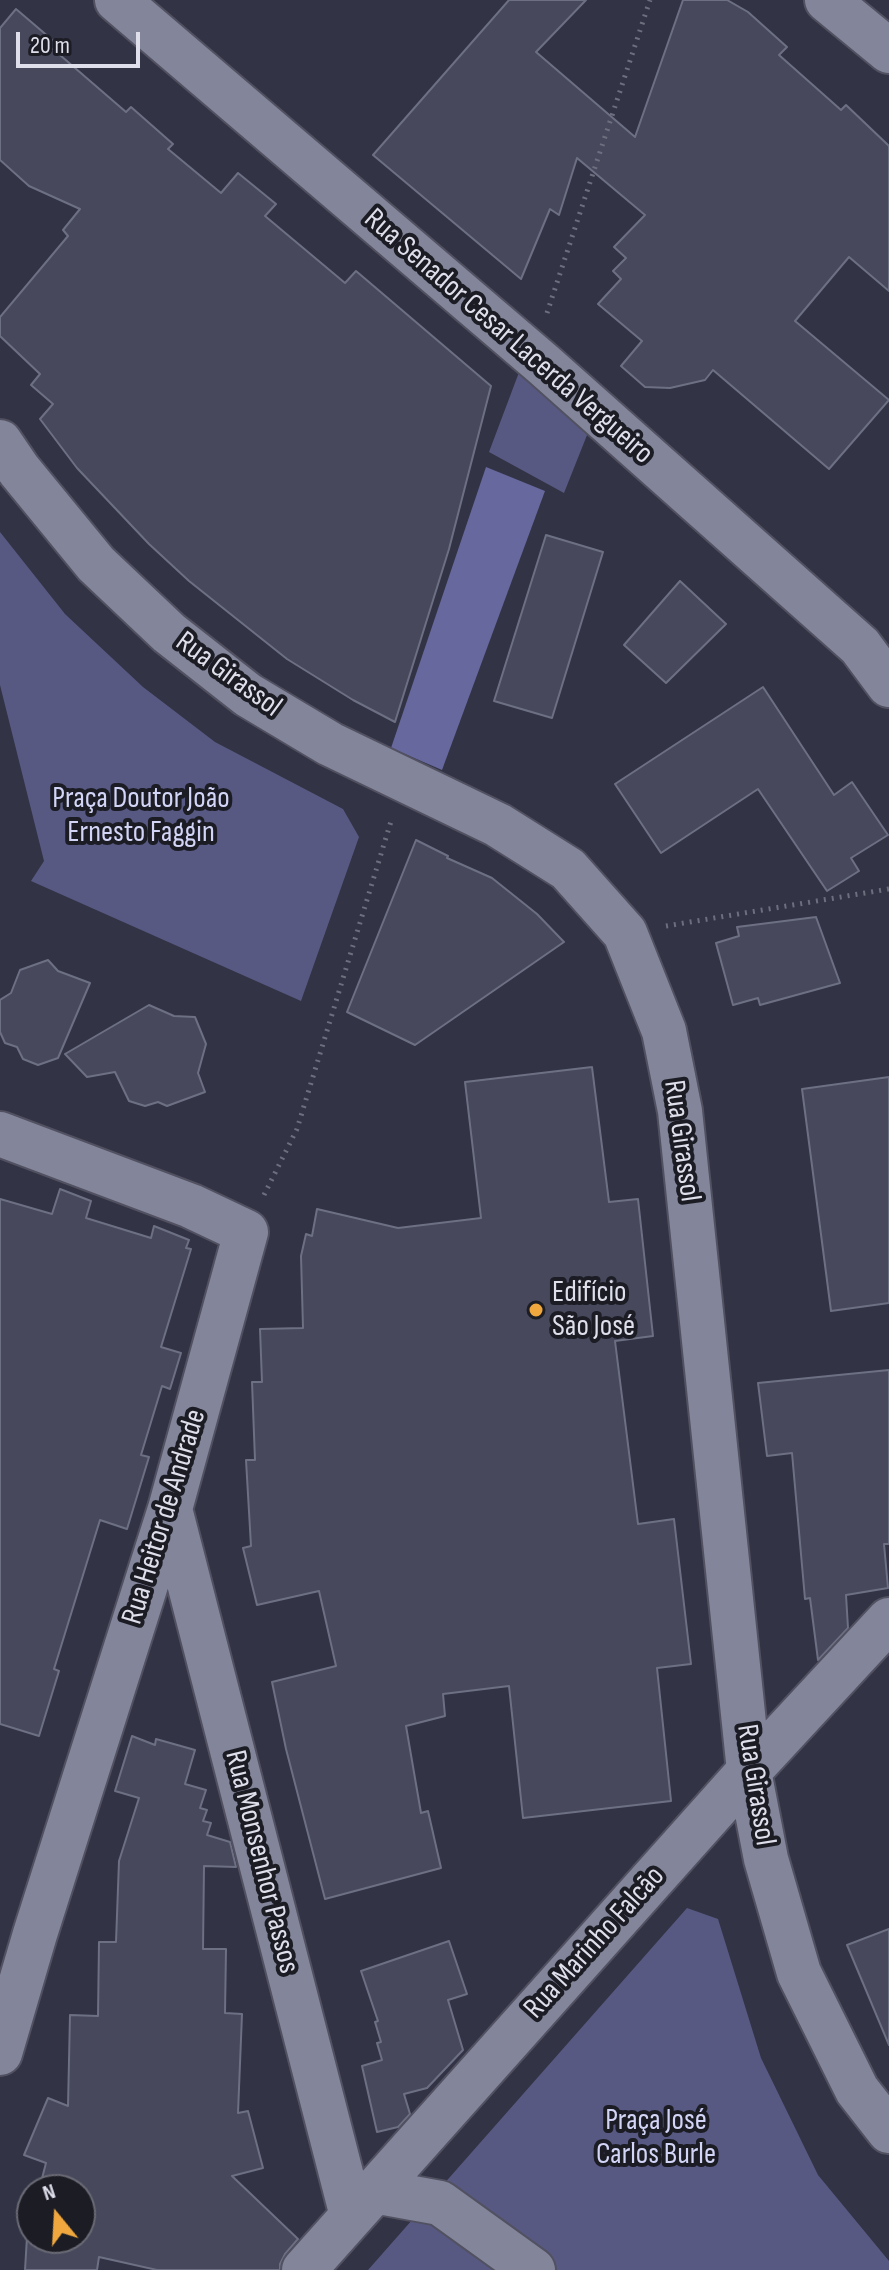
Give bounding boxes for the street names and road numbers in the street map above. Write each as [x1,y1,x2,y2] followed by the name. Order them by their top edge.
[356,202,660,472] street label: Rua Senador Cesar Lacerda Vergueiro
[168,625,288,725] street label: Rua Girassol
[655,1078,707,1204] street label: Rua Girassol
[115,1405,215,1629] street label: Rua Heitor de Andrade
[728,1722,782,1848] street label: Rua Girassol
[216,1747,306,1977] street label: Rua Monsenhor Passos
[517,1859,673,2027] street label: Rua Marinho Falcão

